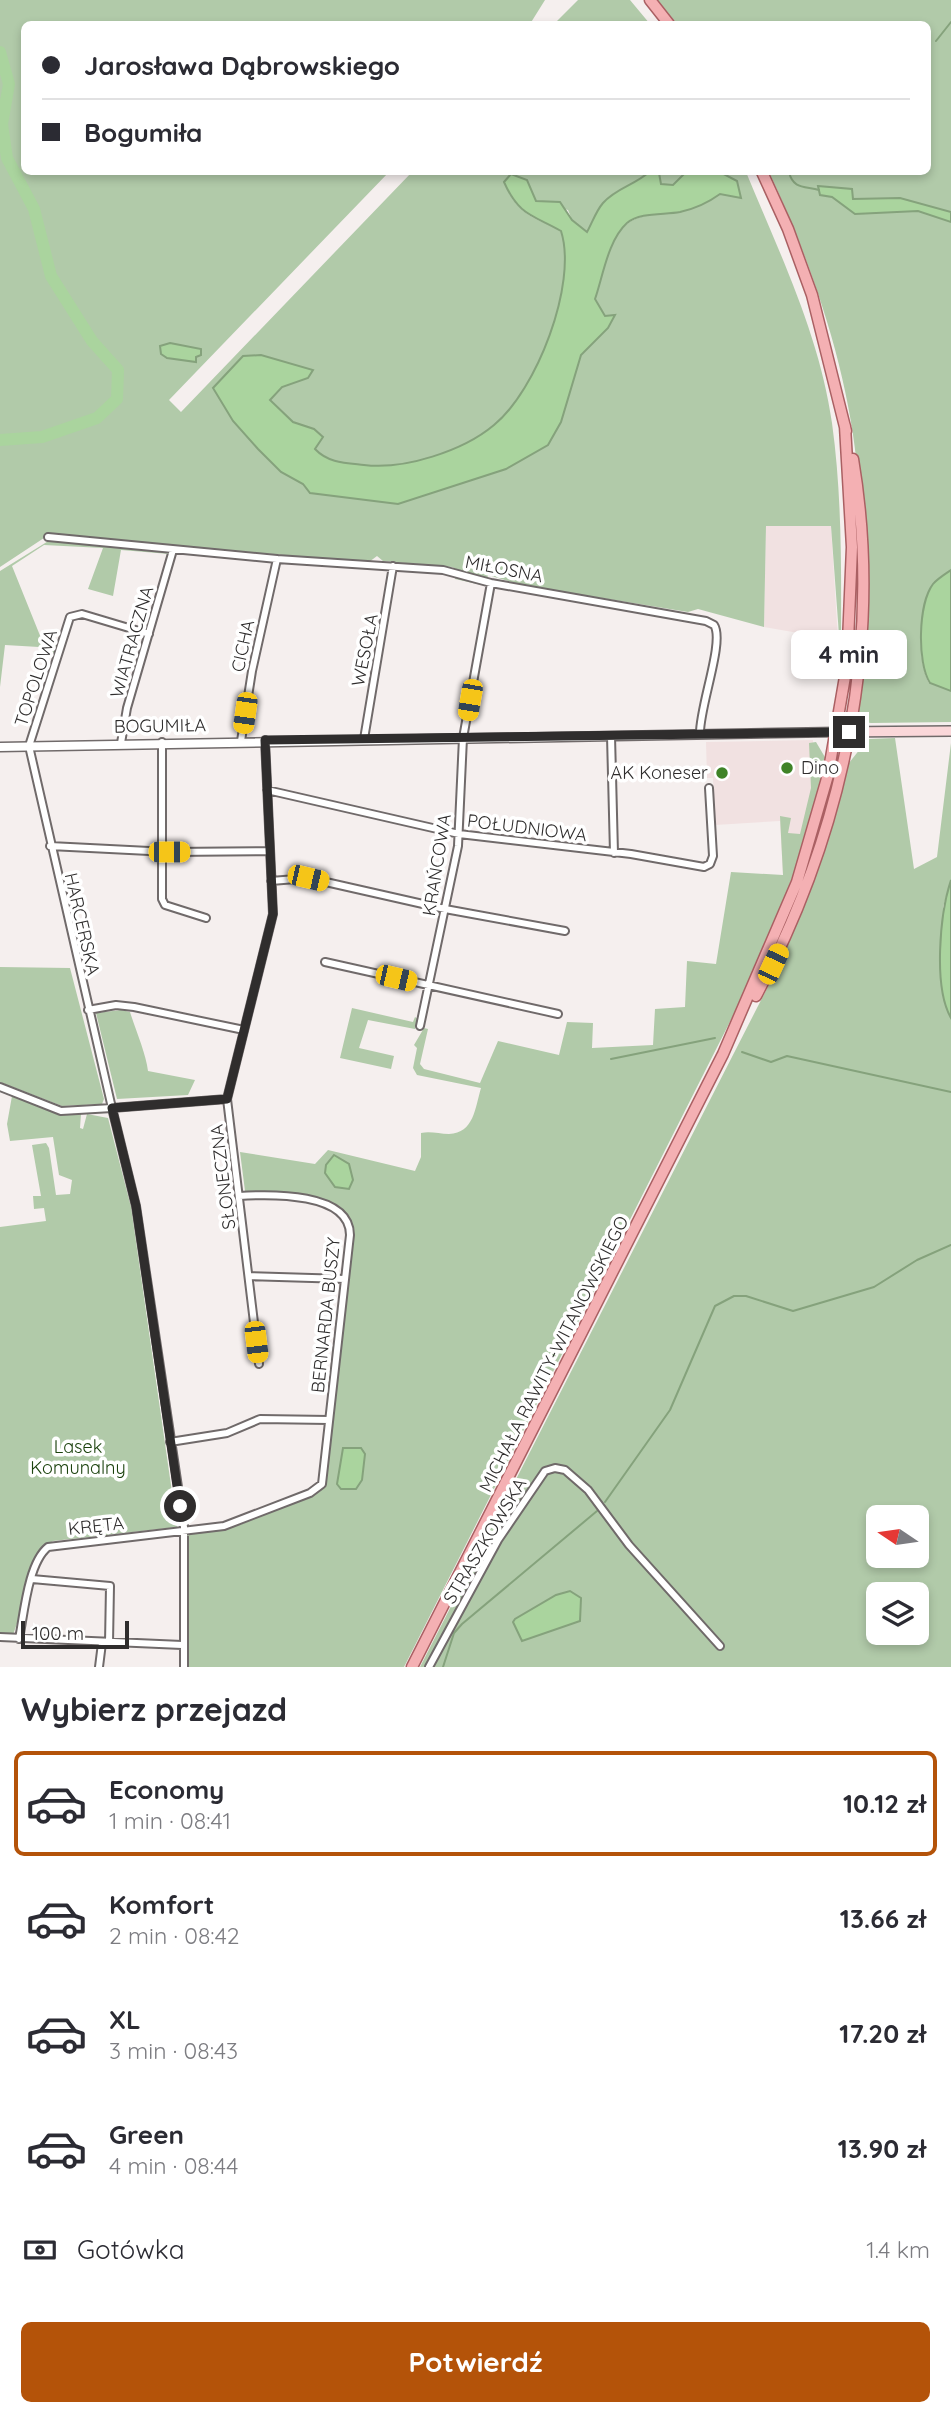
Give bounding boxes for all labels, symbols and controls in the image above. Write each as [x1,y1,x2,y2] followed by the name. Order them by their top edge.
[84,49,400,82] text: Jarosława Dąbrowskiego
[84,116,202,149] text: Bogumiła
[463,550,545,587] street label: MIŁOSNA
[105,583,159,700] street label: WIATRACZNA
[346,611,383,688] street label: WESOŁA
[226,617,259,674] street label: CICHA
[9,626,62,729] street label: TOPOLOWA
[791,630,907,680] callout: 4 min
[819,640,879,669] text: 4 min
[457,677,484,723] car
[232,691,259,735] car
[114,713,207,738] street label: BOGUMIŁA
[833,716,865,748] route end
[801,756,839,779] place label: Dino
[779,760,795,776] marker: Dino
[611,761,708,784] place label: AK Koneser
[714,765,730,781] marker: AK Koneser
[466,809,589,846] street label: POŁUDNIOWA
[417,812,456,918] street label: KRAŃCOWA
[149,842,191,863] car
[286,863,331,893] car
[60,870,106,978] street label: HARCERSKA
[755,941,792,987] car
[374,963,419,993] car
[205,1123,240,1231] street label: SŁONECZNA
[474,1212,633,1496] street label: MICHAŁA RAWITY-WITANOWSKIEGO
[306,1236,345,1394] street label: BERNARDA BUSZY
[244,1320,269,1364] car
[30,1435,126,1479] park label: Lasek Komunalny
[438,1473,531,1608] street label: STRASZKOWSKA
[164,1490,196,1522] route start
[866,1505,929,1568] north arrow
[866,1505,929,1645] map controls
[67,1511,125,1540] street label: KRĘTA
[866,1582,929,1645] button: layers
[21,1618,130,1650] scale bar
[32,1621,84,1645] text: 100 m
[21,1689,287,1729] text: Wybierz przejazd
[25,1772,88,1835] icon: car
[109,1773,224,1806] text: Economy
[843,1787,926,1820] text: 10.12 zł
[109,1806,231,1835] text: 1 min · 08:41
[25,1887,88,1950] icon: car
[109,1888,214,1921] text: Komfort
[840,1902,926,1935] text: 13.66 zł
[109,1921,240,1950] text: 2 min · 08:42
[25,2002,88,2065] icon: car
[109,2003,141,2036] text: XL
[839,2017,926,2050] text: 17.20 zł
[109,2036,238,2065] text: 3 min · 08:43
[25,2117,88,2180] icon: car
[109,2118,184,2151] text: Green
[838,2132,926,2165] text: 13.90 zł
[109,2151,238,2180] text: 4 min · 08:44
[21,2231,59,2269] icon: cash
[77,2233,184,2266] text: Gotówka
[866,2235,930,2264] text: 1.4 km
[21,2322,930,2402] button: Potwierdź

